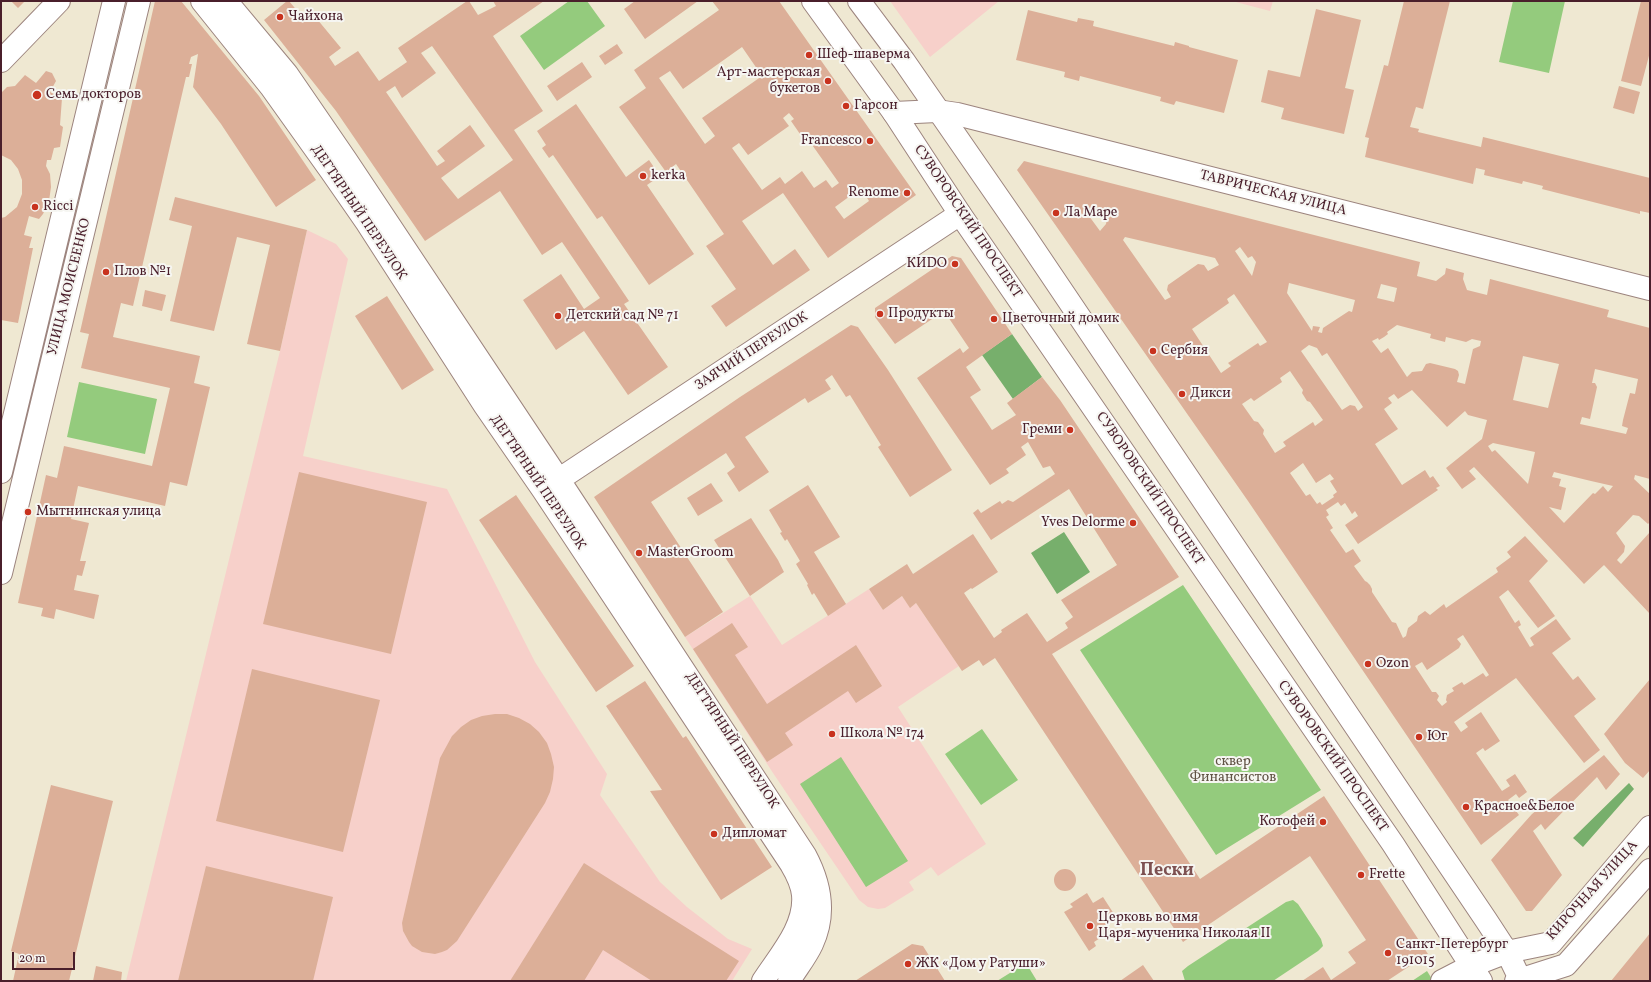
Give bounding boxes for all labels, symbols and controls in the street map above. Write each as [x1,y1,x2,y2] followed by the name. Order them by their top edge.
[288,9,343,25] place label: Чайхона
[275,12,285,22] marker: Чайхона
[817,47,910,63] place label: Шеф-шаверма
[804,50,814,60] marker: Шеф-шаверма
[717,65,820,98] place label: Арт-мастерская букетов
[823,76,833,86] marker: Арт-мастерская букетов
[46,87,141,103] place label: Семь докторов
[31,89,43,101] marker: Семь докторов
[854,98,898,114] place label: Гарсон
[841,101,851,111] marker: Гарсон
[801,133,862,149] place label: Francesco
[865,136,875,146] marker: Francesco
[306,142,410,284] street label: ДЕГТЯРНЫЙ ПЕРЕУЛОК
[909,142,1025,302] street label: СУВОРОВСКИЙ ПРОСПЕКТ
[651,168,686,184] place label: kerka
[1198,168,1348,220] street label: ТАВРИЧЕСКАЯ УЛИЦА
[638,171,648,181] marker: kerka
[848,185,899,201] place label: Renome
[902,188,912,198] marker: Renome
[43,199,74,215] place label: Ricci
[30,202,40,212] marker: Ricci
[1064,205,1117,221] place label: Ла Маре
[1051,208,1061,218] marker: Ла Маре
[45,217,95,357] street label: УЛИЦА МОИСЕЕНКО
[907,256,947,272] place label: КИDO
[950,259,960,269] marker: КИDO
[114,264,171,280] place label: Плов №1
[101,267,111,277] marker: Плов №1
[888,306,954,322] place label: Продукты
[566,308,679,324] place label: Детский сад № 71
[692,309,812,395] street label: ЗАЯЧИЙ ПЕРЕУЛОК
[875,309,885,319] marker: Продукты
[553,311,563,321] marker: Детский сад № 71
[1002,311,1119,327] place label: Цветочный домик
[989,314,999,324] marker: Цветочный домик
[1161,343,1208,359] place label: Сербия
[1148,346,1158,356] marker: Сербия
[1190,386,1231,402] place label: Дикси
[1177,389,1187,399] marker: Дикси
[1091,409,1207,569] street label: СУВОРОВСКИЙ ПРОСПЕКТ
[485,412,589,554] street label: ДЕГТЯРНЫЙ ПЕРЕУЛОК
[1022,422,1062,438] place label: Греми
[1065,425,1075,435] marker: Греми
[36,504,161,520] place label: Мытнинская улица
[23,507,33,517] marker: Мытнинская улица
[1041,515,1125,531] place label: Yves Delorme
[1128,518,1138,528] marker: Yves Delorme
[647,545,734,561] place label: MasterGroom
[634,548,644,558] marker: MasterGroom
[1376,656,1409,672] place label: Ozon
[1363,659,1373,669] marker: Ozon
[681,670,781,812] street label: ДЕГТЯРНЫЙ ПЕРЕУЛОК
[1273,678,1391,836] street label: СУВОРОВСКИЙ ПРОСПЕКТ
[840,726,925,742] place label: Школа № 174
[827,729,837,739] marker: Школа № 174
[1427,729,1447,745] place label: Юг
[1414,732,1424,742] marker: Юг
[1190,754,1276,786] park label: сквер Финансистов
[1474,799,1575,815] place label: Красное&Белое
[1461,802,1471,812] marker: Красное&Белое
[1259,814,1315,830] place label: Котофей
[1318,817,1328,827] marker: Котофей
[722,826,787,842] place label: Дипломат
[709,829,719,839] marker: Дипломат
[1544,838,1642,944] street label: КИРОЧНАЯ УЛИЦА
[1140,861,1194,883] district label: Пески
[1369,867,1405,883] place label: Frette
[1356,870,1366,880] marker: Frette
[1098,910,1271,942] place label: Церковь во имя Царя-мученика Николая II
[1085,921,1095,931] marker: Церковь во имя Царя-мученика Николая II
[1396,937,1508,970] place label: Санкт-Петербург 191015
[14,944,77,970] scale bar
[1383,948,1393,958] marker: Санкт-Петербург 191015
[19,951,46,967] text: 20 m
[916,956,1046,972] place label: ЖК «Дом у Ратуши»
[903,959,913,969] marker: ЖК «Дом у Ратуши»

